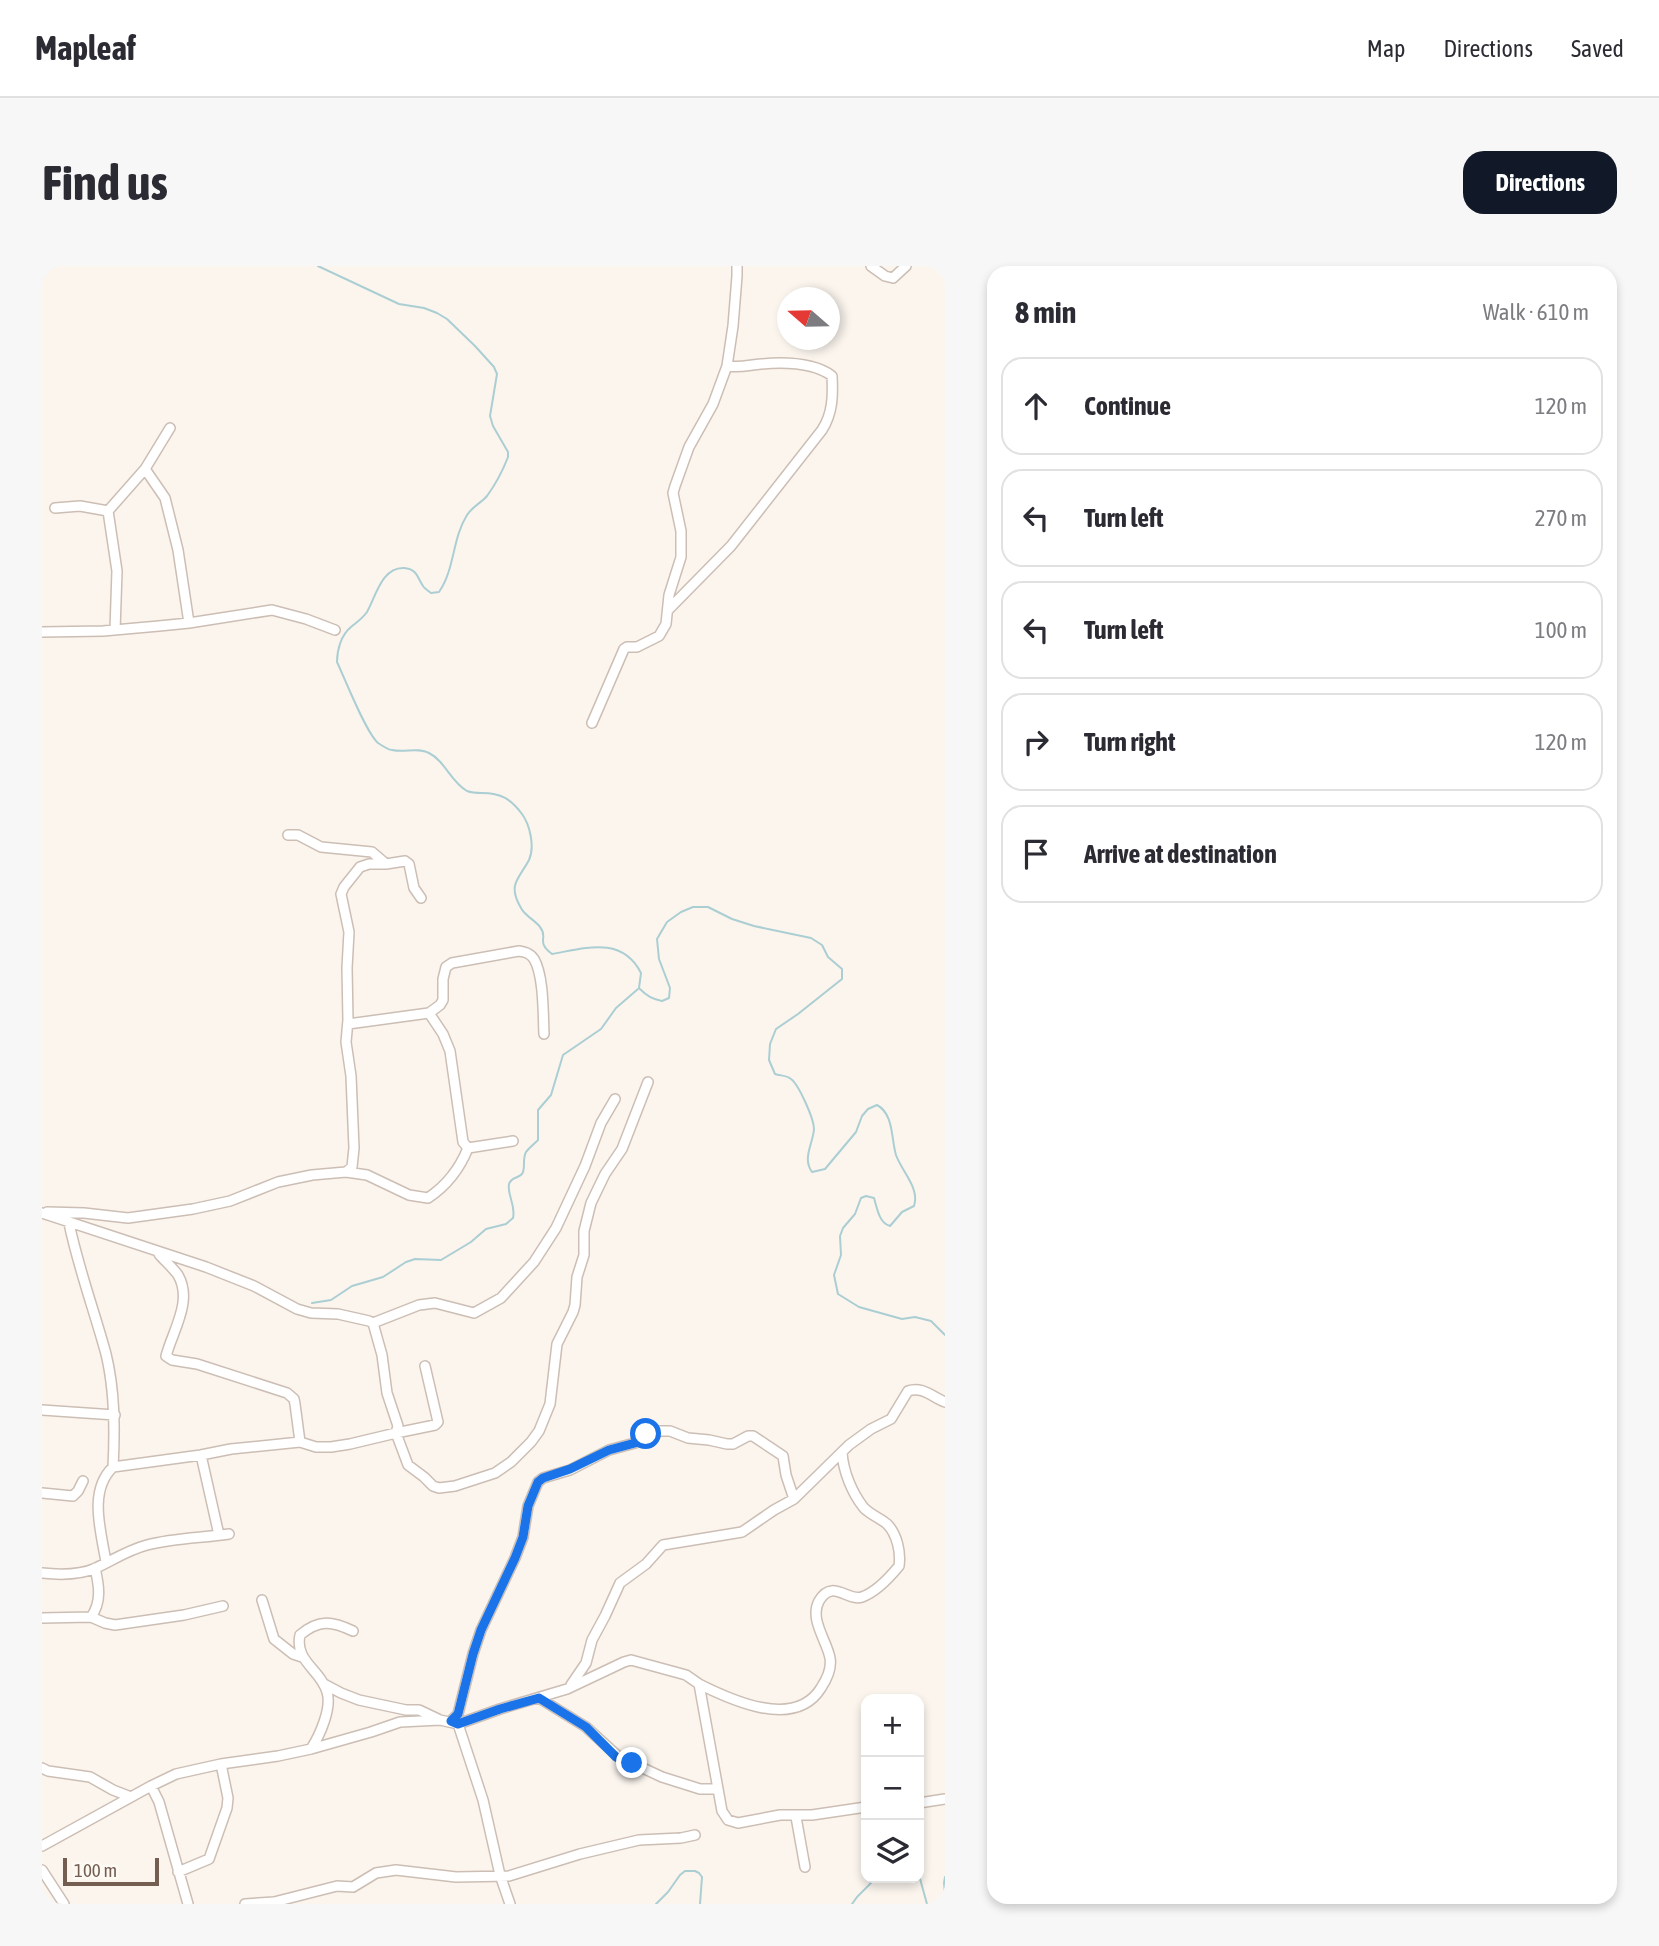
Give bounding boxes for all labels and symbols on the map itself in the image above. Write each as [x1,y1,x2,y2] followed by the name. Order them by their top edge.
[777,287,840,350] north arrow
[630,1418,661,1449] route start
[616,1747,647,1778] route end
[63,1855,159,1887] scale bar

